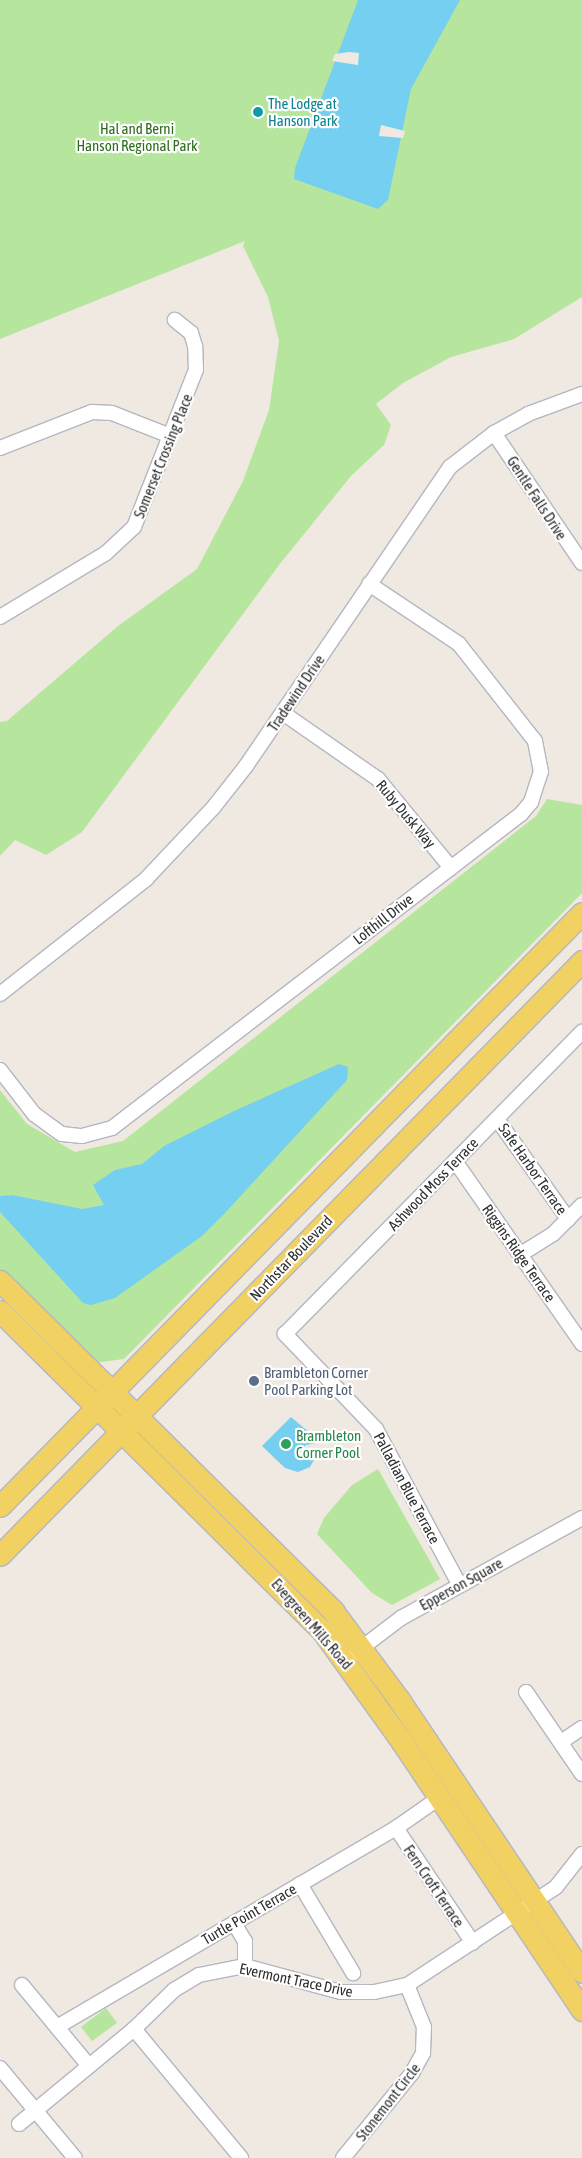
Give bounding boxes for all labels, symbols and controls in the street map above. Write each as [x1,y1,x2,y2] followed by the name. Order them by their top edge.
[268,94,338,129] place label: The Lodge at Hanson Park
[252,106,264,118] marker: The Lodge at Hanson Park
[76,119,198,154] park label: Hal and Berni Hanson Regional Park
[130,391,196,521] street label: Somerset Crossing Place
[503,453,571,543] street label: Gentle Falls Drive
[264,651,328,735] street label: Tradewind Drive
[372,776,440,852] street label: Ruby Dusk Way
[349,890,417,948] street label: Lofthill Drive
[495,1120,571,1218] street label: Safe Harbor Terrace
[384,1134,482,1234] street label: Ashwood Moss Terrace
[479,1201,559,1305] street label: Riggins Ridge Terrace
[246,1212,336,1304] street label: Northstar Boulevard
[264,1363,368,1398] place label: Brambleton Corner Pool Parking Lot
[248,1375,260,1387] marker: Brambleton Corner Pool Parking Lot
[296,1426,361,1461] place label: Brambleton Corner Pool
[370,1429,444,1547] street label: Palladian Blue Terrace
[280,1438,292,1450] marker: Brambleton Corner Pool
[416,1554,506,1614] street label: Epperson Square
[268,1575,356,1673] street label: Evergreen Mills Road
[400,1841,468,1931] street label: Fern Croft Terrace
[199,1880,299,1948] street label: Turtle Point Terrace
[238,1959,354,2001] street label: Evermont Trace Drive
[352,2059,424,2145] street label: Stonemont Circle

